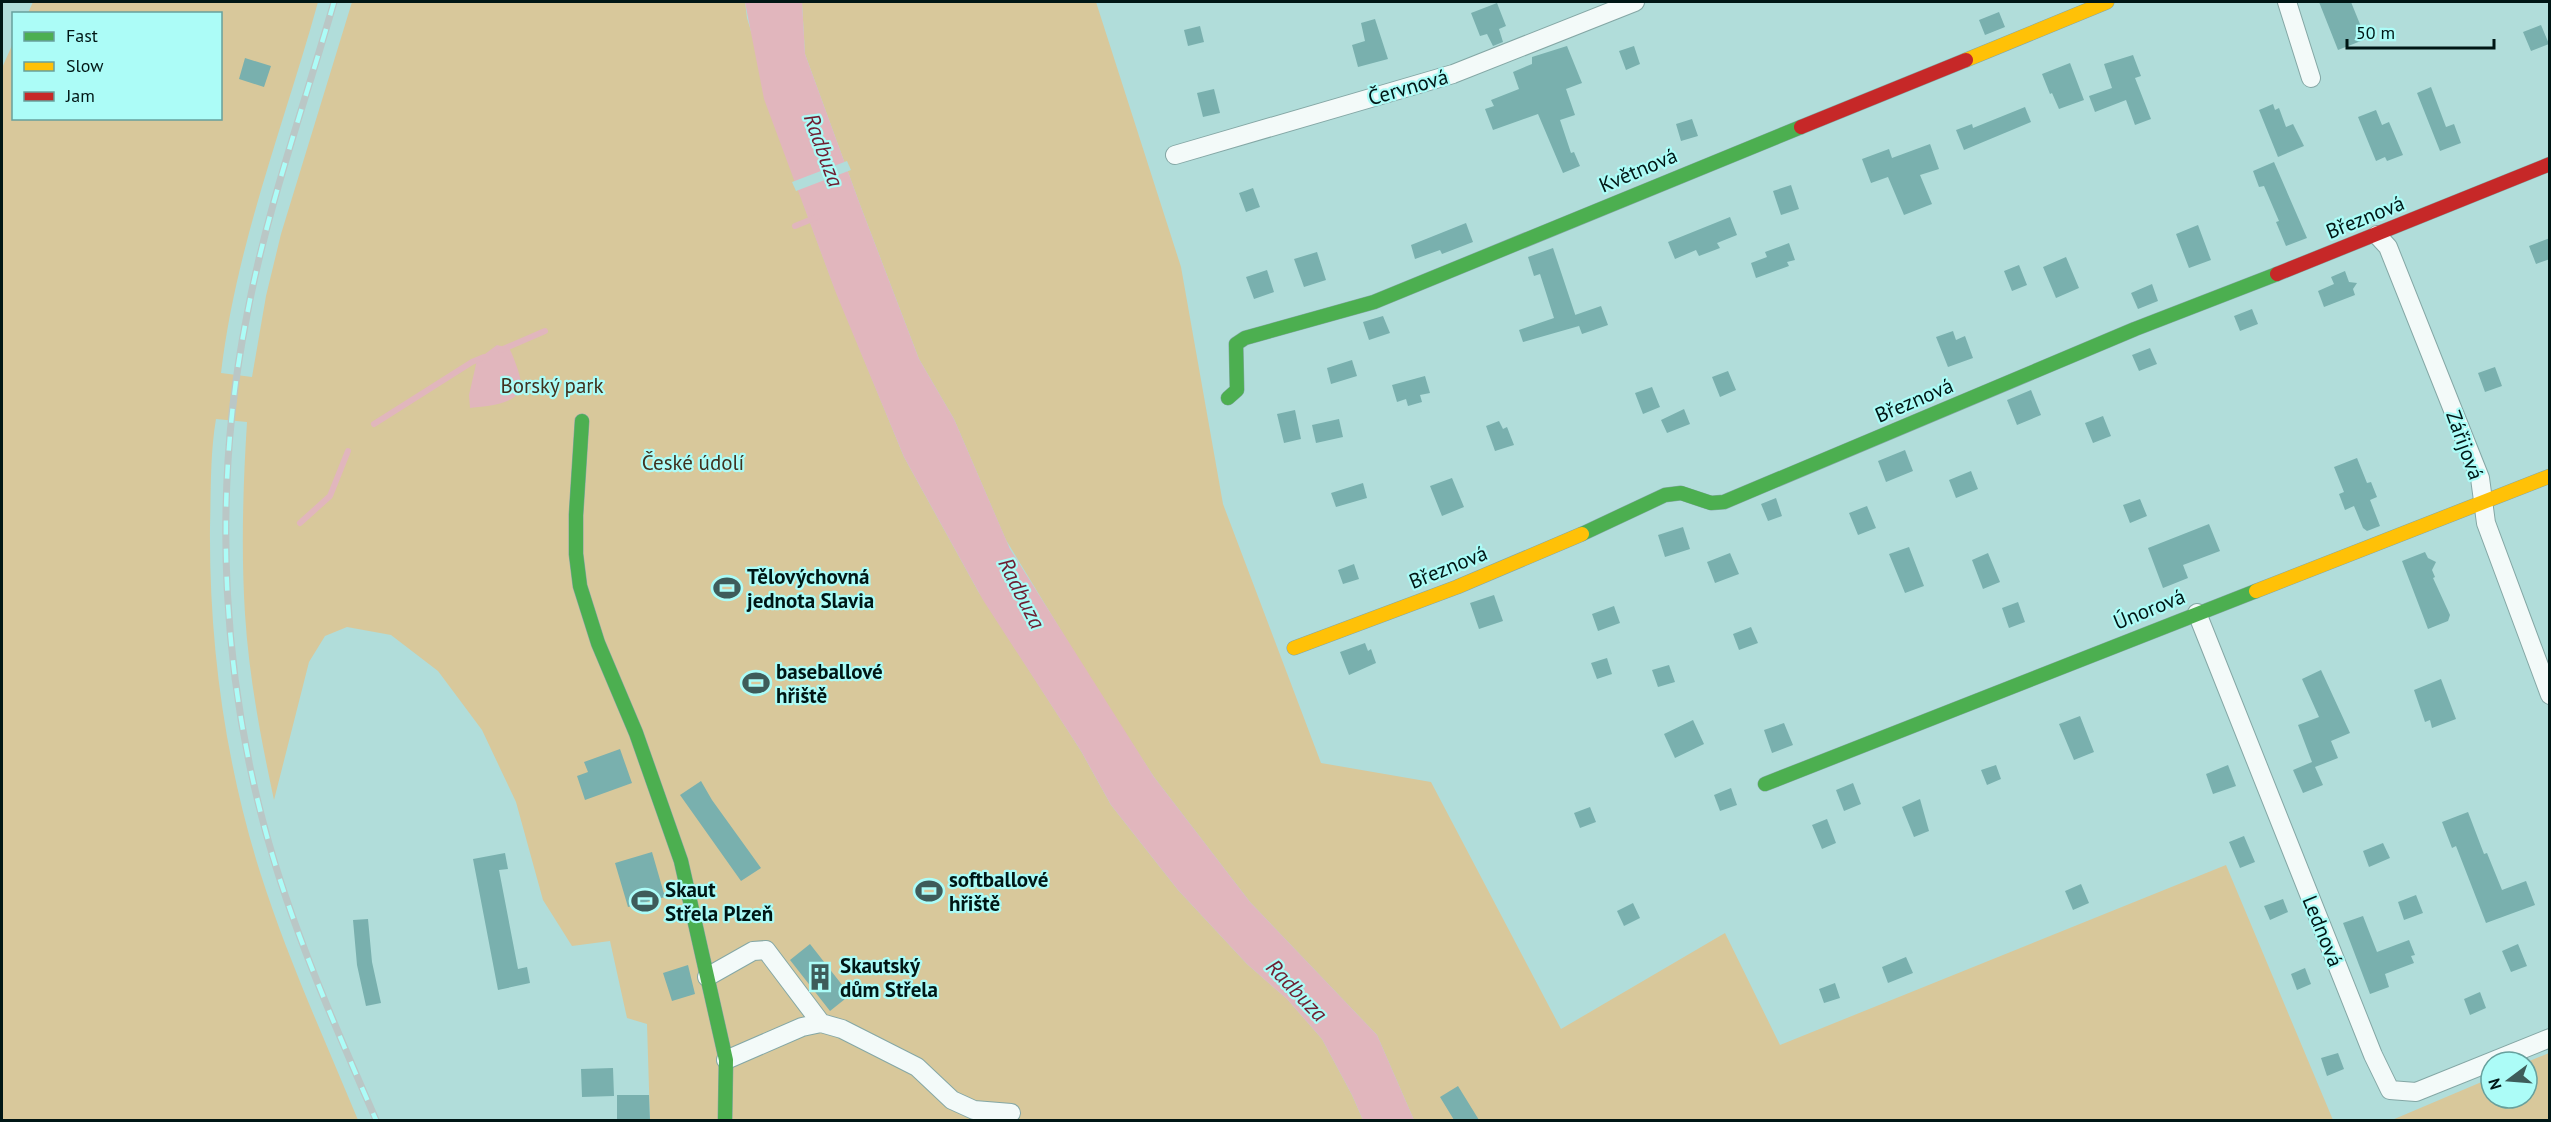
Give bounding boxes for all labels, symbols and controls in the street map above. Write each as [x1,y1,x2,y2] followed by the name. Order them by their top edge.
[12,12,222,120] legend
[2347,12,2494,50] scale bar
[2356,21,2395,44] text: 50 m
[66,24,98,47] text: Fast
[66,54,104,77] text: Slow
[1365,63,1451,111] street label: Červnová
[65,84,95,107] text: Jam
[798,110,850,191] water label: Radbuza
[1595,141,1681,199] street label: Květnová
[2322,189,2408,245] street label: Březnová
[500,372,604,399] park label: Borský park
[1871,372,1957,428] street label: Březnová
[2440,407,2490,483] street label: Zářijová
[642,449,745,476] park label: České údolí
[1405,539,1491,595] street label: Březnová
[992,553,1052,633] water label: Radbuza
[746,563,874,614] place label: Tělovýchovná jednota Slavia
[712,573,742,603] sports icon: Tělovýchovná jednota Slavia
[2109,582,2189,636] street label: Únorová
[776,658,883,709] place label: baseballové hřiště
[741,668,771,698] sports icon: baseballové hřiště
[949,866,1048,917] place label: softballové hřiště
[665,876,773,927] place label: Skaut Střela Plzeň
[914,876,944,906] sports icon: softballové hřiště
[630,886,660,916] sports icon: Skaut Střela Plzeň
[2297,891,2349,971] street label: Lednová
[840,952,938,1003] place label: Skautský dům Střela
[1261,953,1334,1027] water label: Radbuza
[805,962,835,992] building icon: Skautský dům Střela
[2479,1050,2539,1110] north arrow
[2484,1076,2506,1092] text: N

